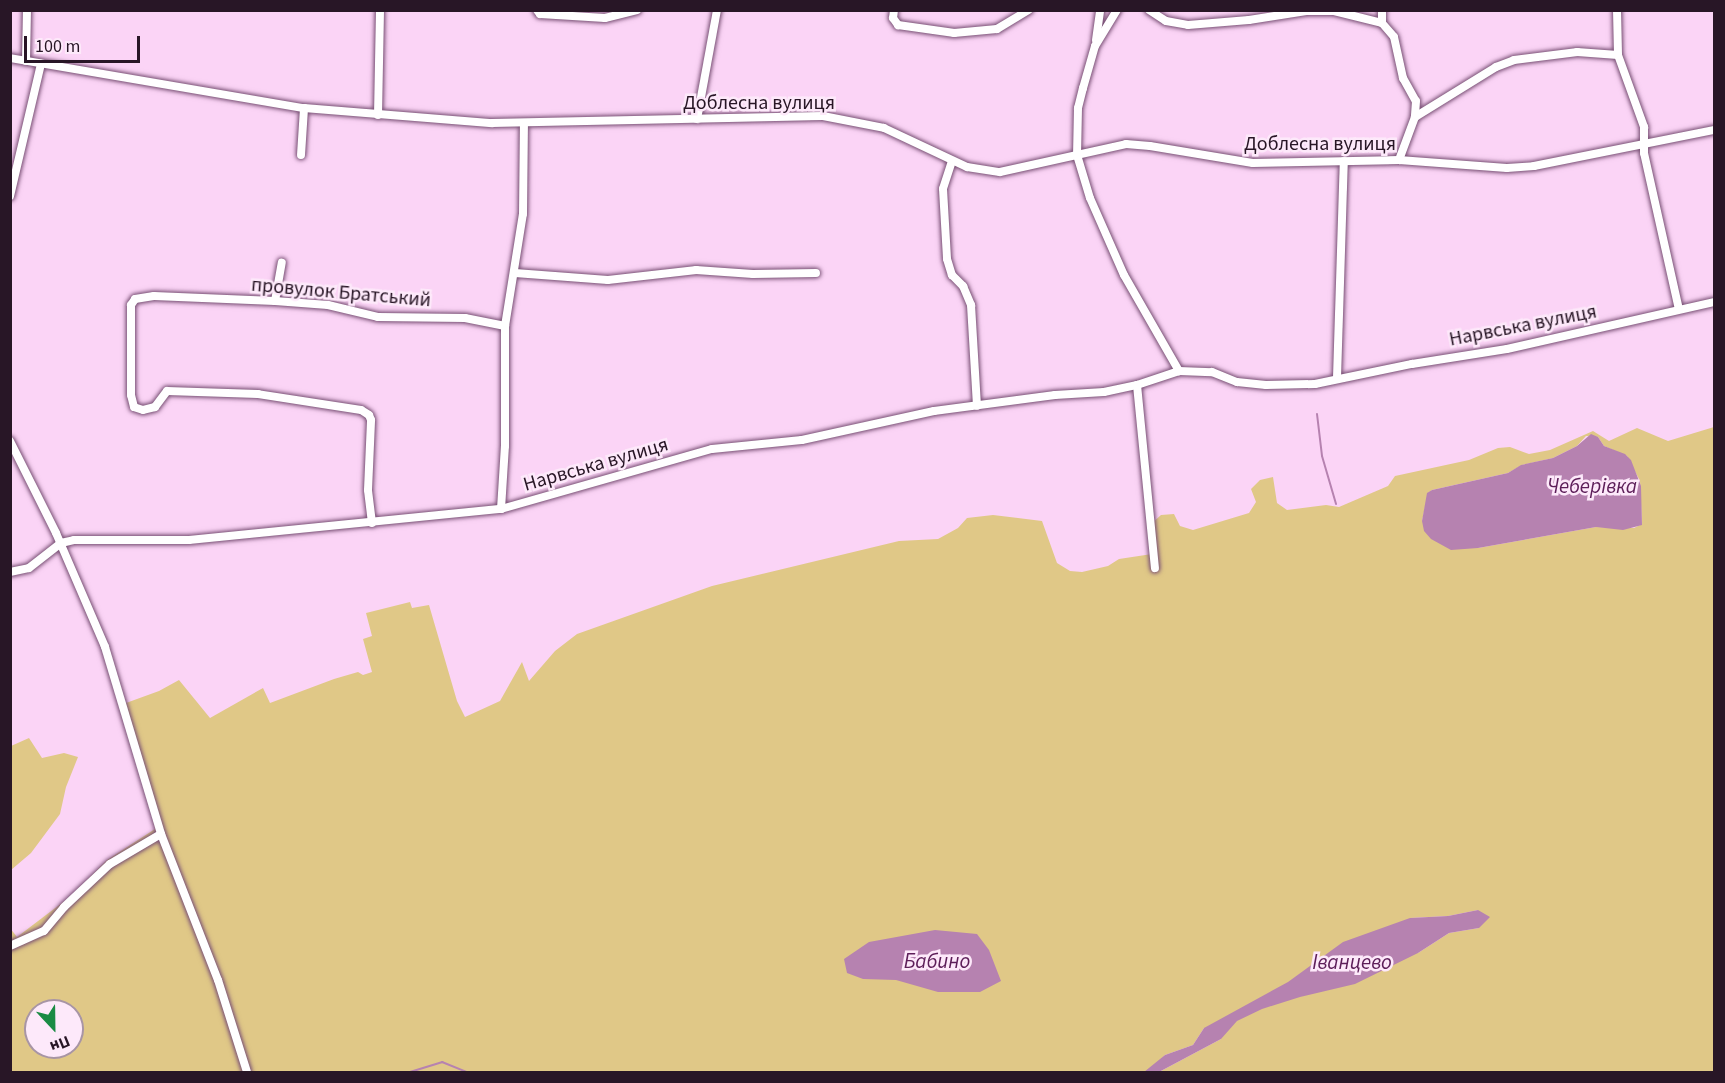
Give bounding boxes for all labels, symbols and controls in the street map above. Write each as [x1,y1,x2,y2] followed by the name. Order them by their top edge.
[27,24,142,62] scale bar
[35,34,80,59] text: 100 m
[683,91,835,115] street label: Доблесна вулиця
[1244,132,1396,156] street label: Доблесна вулиця
[250,273,432,313] street label: провулок Братський
[1447,300,1599,352] street label: Нарвська вулиця
[521,433,671,497] street label: Нарвська вулиця
[1547,473,1637,499] water label: Чеберівка
[904,948,970,974] water label: Бабино
[1312,949,1392,975] water label: Іванцево
[24,999,84,1059] north arrow
[47,1030,73,1058] text: Пн

